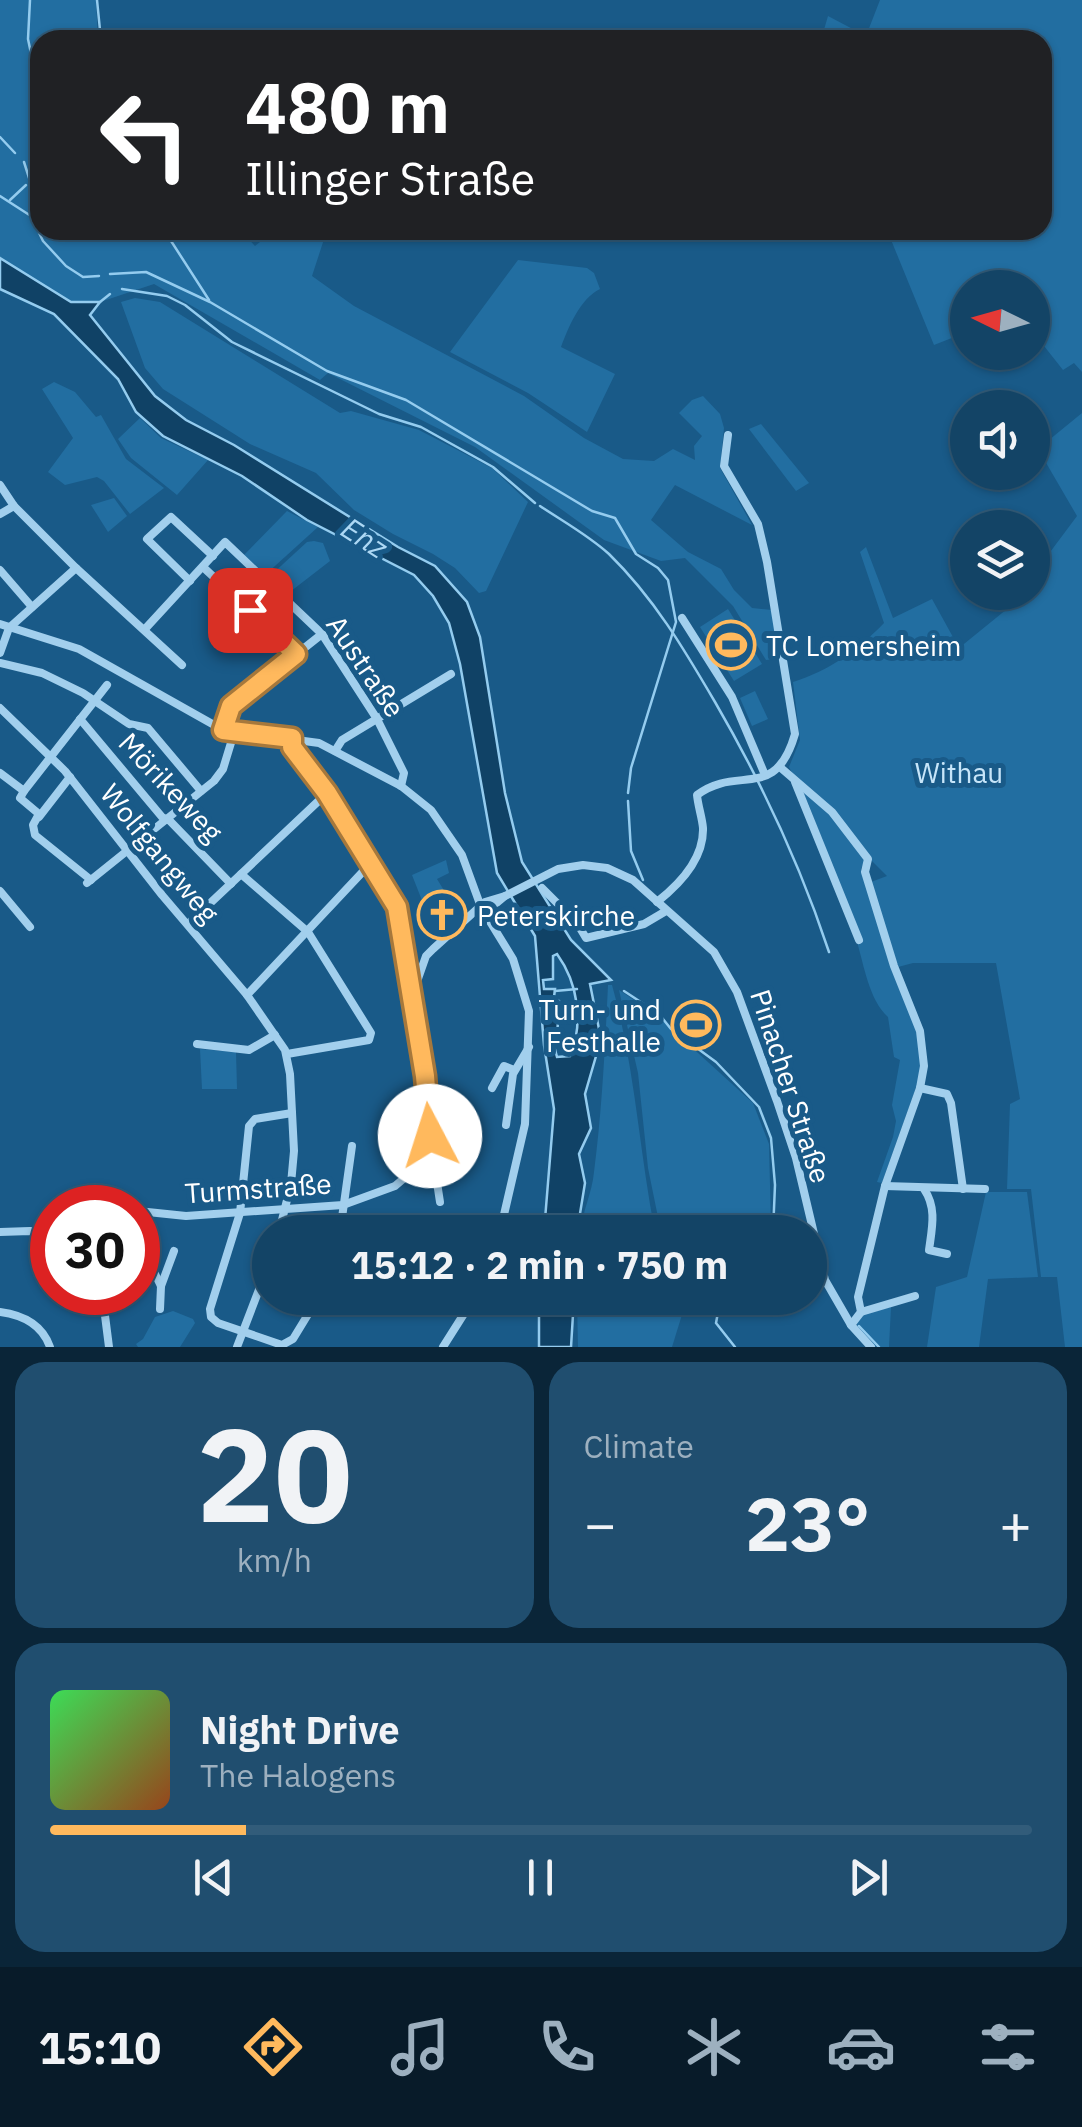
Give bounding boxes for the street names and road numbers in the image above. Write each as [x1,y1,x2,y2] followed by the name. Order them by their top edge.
[318,608,414,724] street label: Austraße
[111,724,231,850] street label: Mörikeweg
[93,776,228,930] street label: Wolfgangweg
[742,984,840,1188] street label: Pinacher Straße
[183,1164,333,1212] street label: Turmstraße

